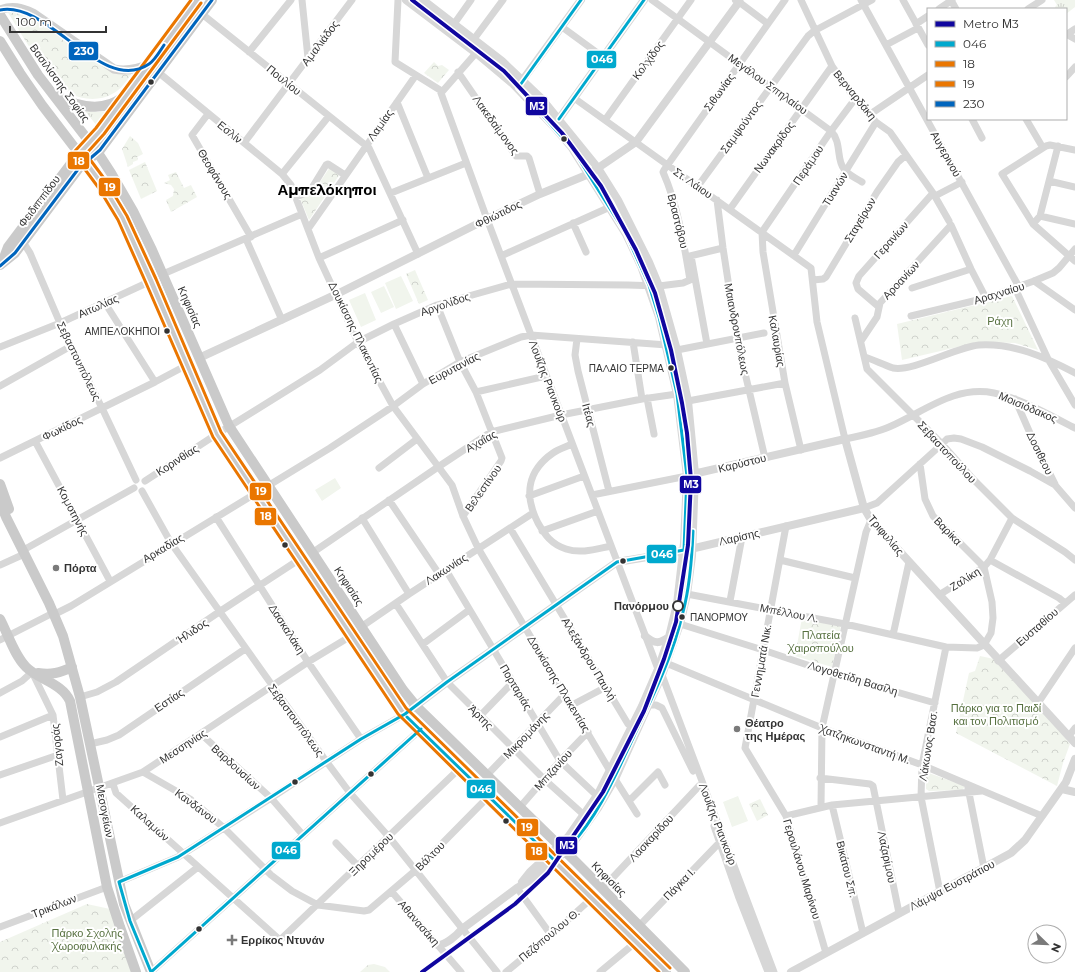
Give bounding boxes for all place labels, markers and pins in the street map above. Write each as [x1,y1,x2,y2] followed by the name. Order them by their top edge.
[146,77,156,87] unlabelled marker
[559,134,569,144] unlabelled marker
[85,325,160,338] place label: ΑΜΠΕΛΟΚΗΠΟΙ
[162,326,172,336] marker: ΑΜΠΕΛΟΚΗΠΟΙ
[589,362,664,375] place label: ΠΑΛΑΙΟ ΤΕΡΜΑ
[666,363,676,373] marker: ΠΑΛΑΙΟ ΤΕΡΜΑ
[280,540,290,550] unlabelled marker
[618,556,628,566] unlabelled marker
[64,561,97,575] place label: Πόρτα
[51,563,61,573] marker: Πόρτα
[614,599,669,613] place label: Πανόρμου
[672,600,684,612] marker: Πανόρμου
[690,611,748,624] place label: ΠΑΝΟΡΜΟΥ
[677,612,687,622] marker: ΠΑΝΟΡΜΟΥ
[745,716,806,743] place label: Θέατρο της Ημέρας
[732,724,742,734] marker: Θέατρο της Ημέρας
[366,769,376,779] unlabelled marker
[290,777,300,787] unlabelled marker
[501,816,511,826] unlabelled marker
[194,924,204,934] unlabelled marker
[241,933,325,947] place label: Ερρίκος Ντυνάν
[226,934,238,946] marker: Ερρίκος Ντυνάν

